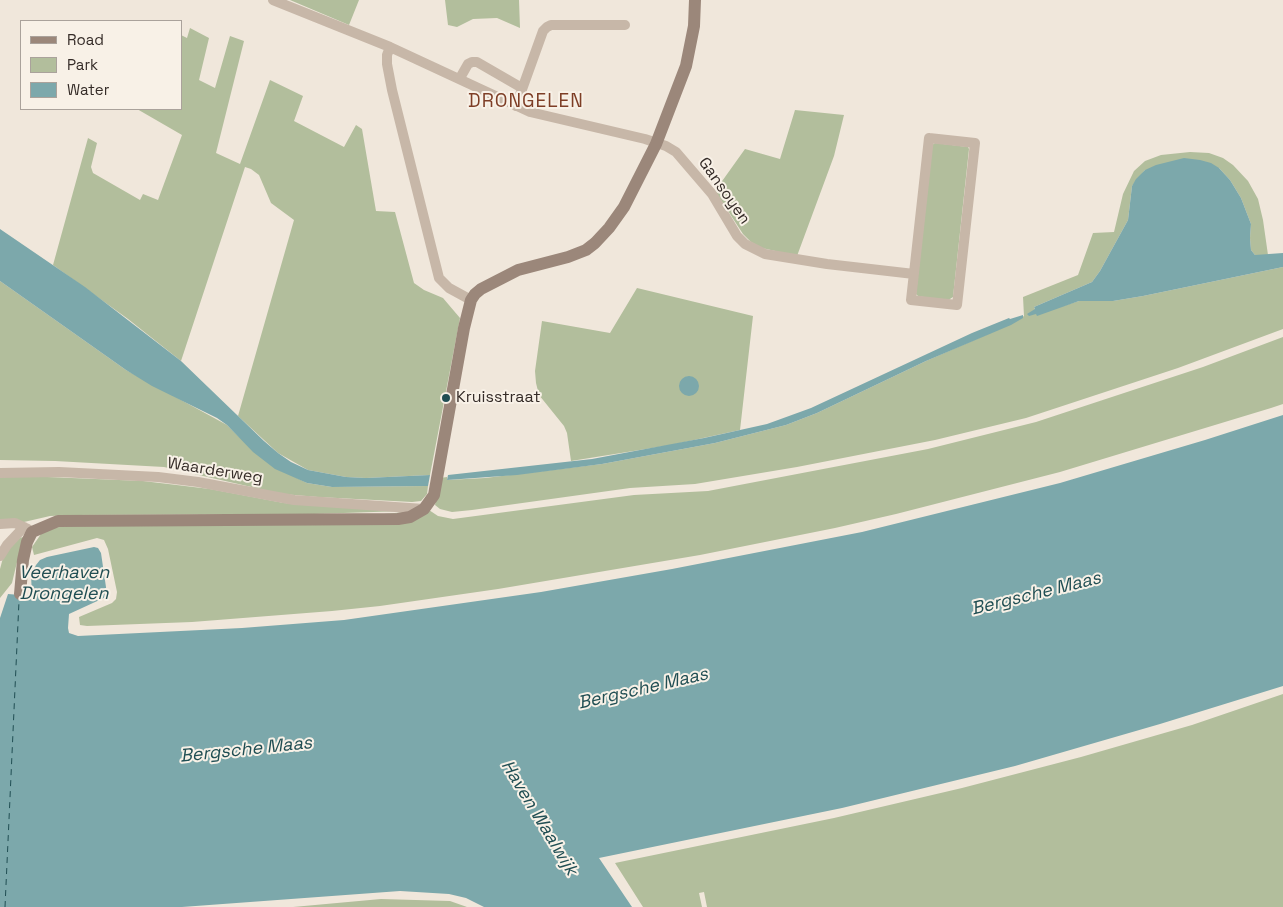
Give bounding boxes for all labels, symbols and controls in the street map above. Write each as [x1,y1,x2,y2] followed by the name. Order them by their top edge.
[20,20,182,110] legend
[67,30,104,49] text: Road
[67,55,98,74] text: Park
[67,80,109,99] text: Water
[467,91,585,113] district label: DRONGELEN
[694,154,754,228] street label: Gansoyen
[456,388,541,408] place label: Kruisstraat
[440,392,452,404] marker: Kruisstraat
[166,454,264,488] street label: Waarderweg
[19,562,109,604] water label: Veerhaven Drongelen
[969,567,1103,621] water label: Bergsche Maas
[576,664,710,714] water label: Bergsche Maas
[179,732,313,768] water label: Bergsche Maas
[496,756,582,880] water label: Haven Waalwijk

